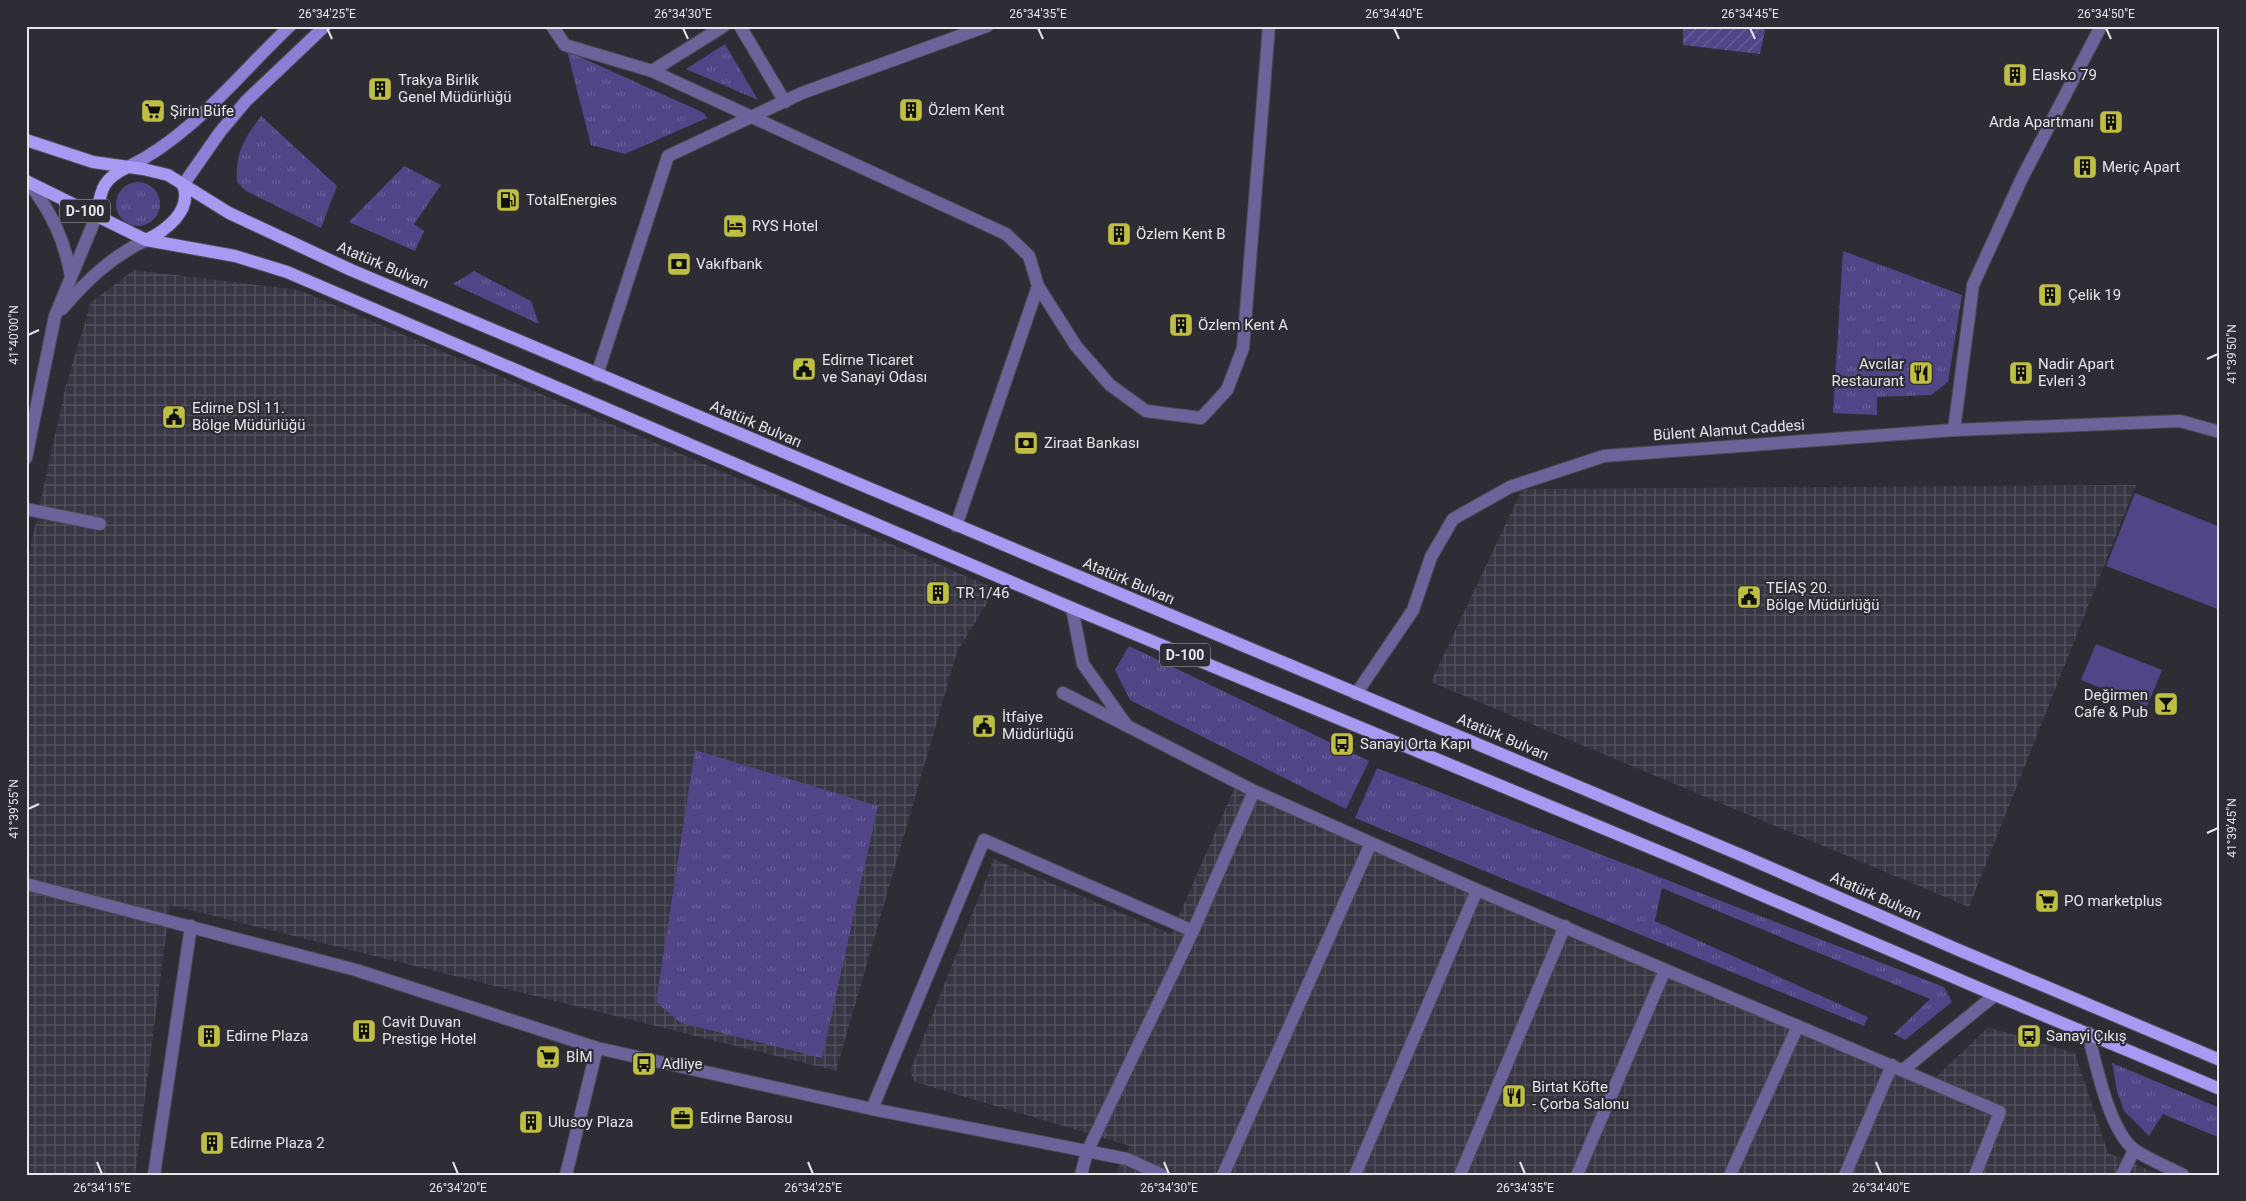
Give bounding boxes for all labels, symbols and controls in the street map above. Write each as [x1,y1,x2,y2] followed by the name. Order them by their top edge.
[298,7,356,21] text: 26°34'25"E
[654,7,712,21] text: 26°34'30"E
[1009,7,1067,21] text: 26°34'35"E
[1365,7,1423,21] text: 26°34'40"E
[1721,7,1779,21] text: 26°34'45"E
[2077,7,2135,21] text: 26°34'50"E
[2002,62,2028,88] building icon: Elasko 79
[2032,66,2097,84] place label: Elasko 79
[398,71,512,106] place label: Trakya Birlik Genel Müdürlüğü
[367,76,393,102] building icon: Trakya Birlik Genel Müdürlüğü
[898,97,924,123] building icon: Özlem Kent
[140,98,166,124] supermarket icon: Şirin Büfe
[928,101,1005,119] place label: Özlem Kent
[170,102,234,120] place label: Şirin Büfe
[2098,109,2124,135] building icon: Arda Apartmanı
[1989,113,2094,131] place label: Arda Apartmanı
[2072,154,2098,180] building icon: Meriç Apart
[2102,158,2180,176] place label: Meriç Apart
[495,187,521,213] fuel station icon: TotalEnergies
[526,191,617,209] place label: TotalEnergies
[60,200,110,222] road number: D-100
[722,213,748,239] hotel icon: RYS Hotel
[752,217,818,235] place label: RYS Hotel
[1106,221,1132,247] building icon: Özlem Kent B
[1136,225,1226,243] place label: Özlem Kent B
[335,238,431,292] street label: Atatürk Bulvarı
[666,251,692,277] bank icon: Vakıfbank
[696,255,763,273] place label: Vakıfbank
[2037,282,2063,308] building icon: Çelik 19
[2068,286,2121,304] place label: Çelik 19
[7,305,21,365] text: 41°40'00"N
[1168,312,1194,338] building icon: Özlem Kent A
[1198,316,1288,334] place label: Özlem Kent A
[2225,324,2239,384] text: 41°39'50"N
[822,351,927,386] place label: Edirne Ticaret ve Sanayi Odası
[1832,355,1904,390] place label: Avcılar Restaurant
[2038,355,2115,390] place label: Nadir Apart Evleri 3
[791,356,817,382] public building icon: Edirne Ticaret ve Sanayi Odası
[1908,360,1934,386] restaurant icon: Avcılar Restaurant
[2008,360,2034,386] building icon: Nadir Apart Evleri 3
[708,397,804,451] street label: Atatürk Bulvarı
[192,399,305,434] place label: Edirne DSİ 11. Bölge Müdürlüğü
[161,404,187,430] public building icon: Edirne DSİ 11. Bölge Müdürlüğü
[1653,416,1805,444] street label: Bülent Alamut Caddesi
[1013,430,1039,456] bank icon: Ziraat Bankası
[1044,434,1139,452] place label: Ziraat Bankası
[1081,554,1177,608] street label: Atatürk Bulvarı
[1766,579,1879,614] place label: TEİAŞ 20. Bölge Müdürlüğü
[925,580,951,606] building icon: TR 1/46
[956,584,1009,602] place label: TR 1/46
[1736,584,1762,610] public building icon: TEİAŞ 20. Bölge Müdürlüğü
[1160,644,1210,666] road number: D-100
[2074,686,2148,721] place label: Değirmen Cafe & Pub
[2153,691,2179,717] bar icon: Değirmen Cafe & Pub
[1002,708,1074,743] place label: İtfaiye Müdürlüğü
[1455,710,1551,764] street label: Atatürk Bulvarı
[971,713,997,739] public building icon: İtfaiye Müdürlüğü
[1329,731,1355,757] bus stop icon: Sanayi Orta Kapı
[1360,735,1470,753] place label: Sanayi Orta Kapı
[7,779,21,839] text: 41°39'55"N
[2225,798,2239,858] text: 41°39'45"N
[1828,868,1924,924] street label: Atatürk Bulvarı
[2034,888,2060,914] supermarket icon: PO marketplus
[2064,892,2162,910] place label: PO marketplus
[382,1013,477,1048] place label: Cavit Duvan Prestige Hotel
[351,1018,377,1044] building icon: Cavit Duvan Prestige Hotel
[196,1023,222,1049] building icon: Edirne Plaza
[2016,1023,2042,1049] bus stop icon: Sanayi Çıkış
[226,1027,308,1045] place label: Edirne Plaza
[2046,1027,2126,1045] place label: Sanayi Çıkış
[535,1044,561,1070] supermarket icon: BİM
[566,1048,593,1066] place label: BİM
[631,1051,657,1077] bus stop icon: Adliye
[662,1055,703,1073] place label: Adliye
[1532,1078,1629,1113] place label: Birtat Köfte - Çorba Salonu
[1501,1083,1527,1109] restaurant icon: Birtat Köfte - Çorba Salonu
[669,1105,695,1131] office icon: Edirne Barosu
[518,1109,544,1135] building icon: Ulusoy Plaza
[700,1109,793,1127] place label: Edirne Barosu
[548,1113,634,1131] place label: Ulusoy Plaza
[199,1130,225,1156] building icon: Edirne Plaza 2
[230,1134,325,1152] place label: Edirne Plaza 2
[73,1181,131,1195] text: 26°34'15"E
[429,1181,487,1195] text: 26°34'20"E
[784,1181,842,1195] text: 26°34'25"E
[1140,1181,1198,1195] text: 26°34'30"E
[1496,1181,1554,1195] text: 26°34'35"E
[1852,1181,1910,1195] text: 26°34'40"E

